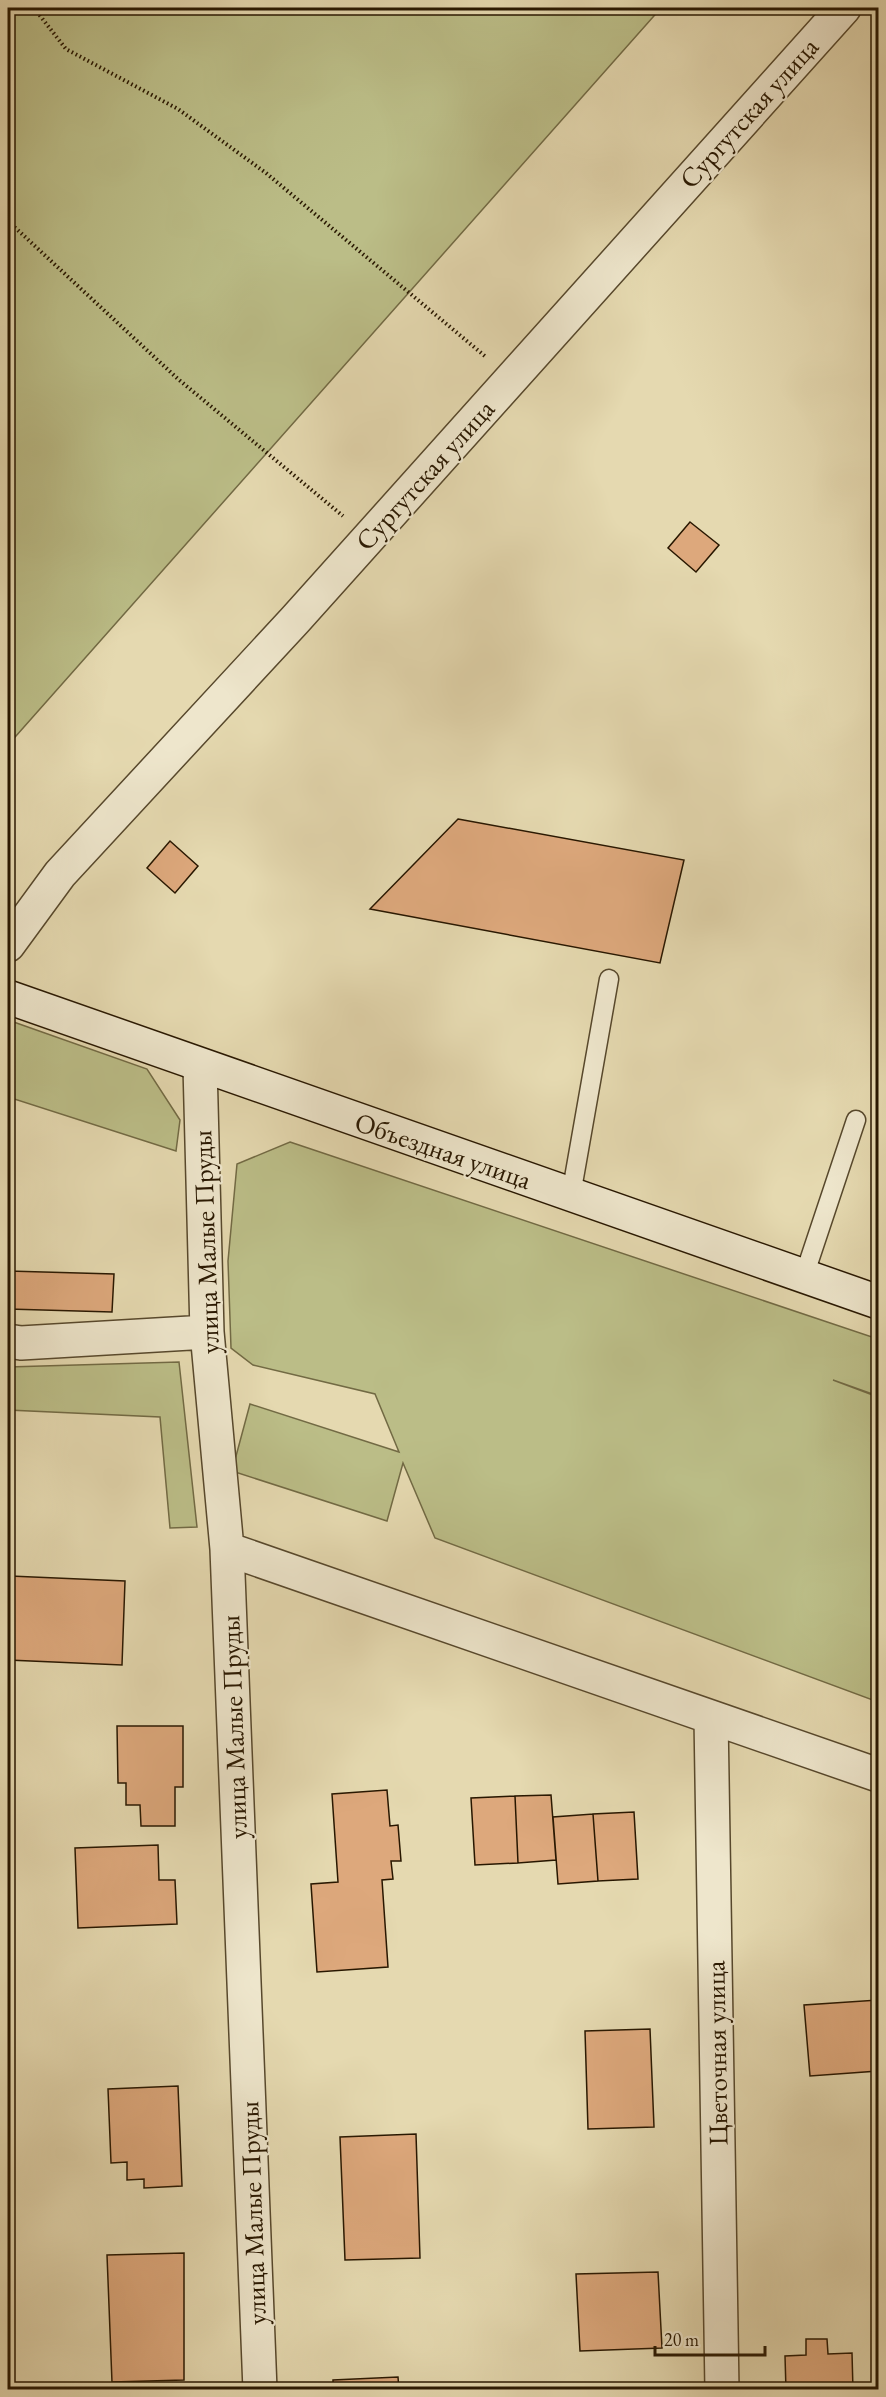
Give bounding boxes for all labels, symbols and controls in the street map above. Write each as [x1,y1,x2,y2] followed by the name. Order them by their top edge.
[671,30,826,196] street label: Сургутская улица
[347,392,502,558] street label: Сургутская улица
[350,1104,536,1197] street label: Объездная улица
[184,1129,227,1355] street label: улица Малые Пруды
[212,1614,255,1840] street label: улица Малые Пруды
[697,1960,736,2146] street label: Цветочная улица
[231,2100,274,2326] street label: улица Малые Пруды
[655,2319,764,2357] scale bar
[664,2328,699,2351] text: 20 m

